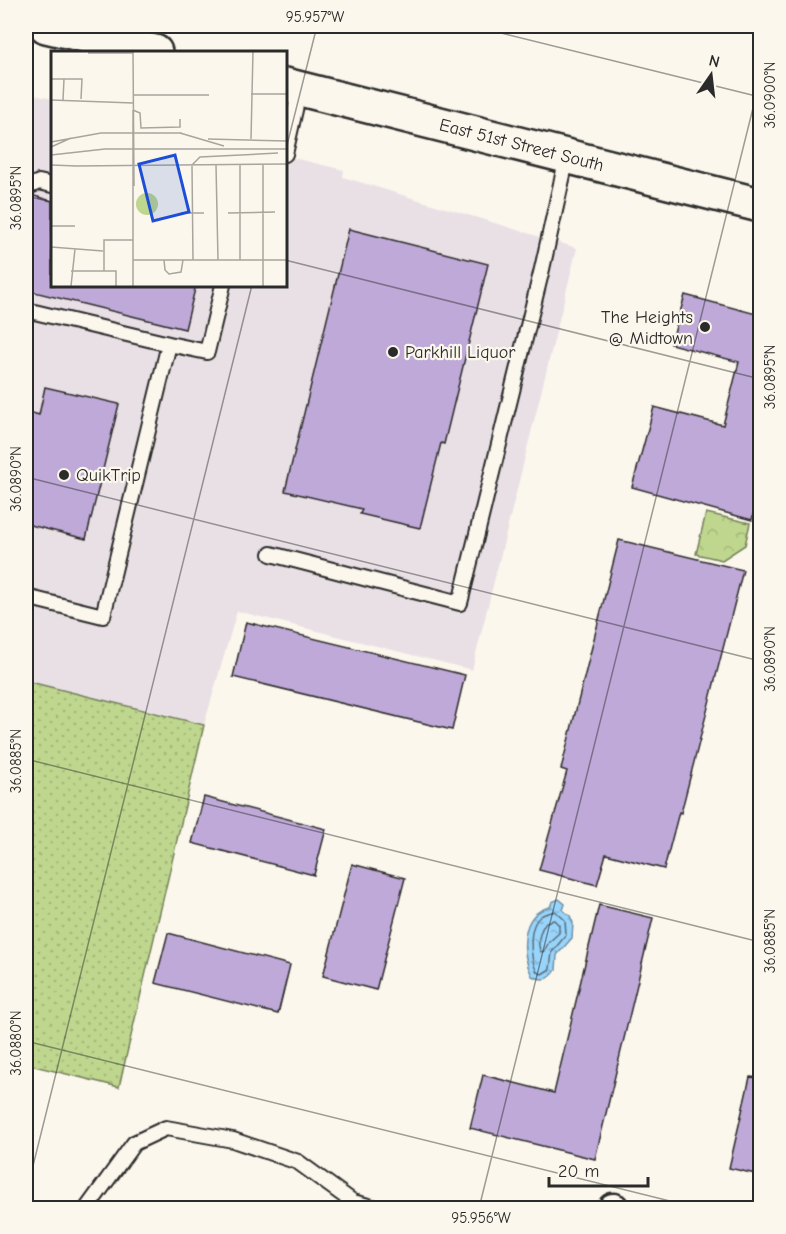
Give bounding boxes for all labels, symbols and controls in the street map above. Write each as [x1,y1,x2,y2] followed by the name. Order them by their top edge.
[286,8,344,26] text: 95.957°W
[681,45,741,105] north arrow
[51,51,286,286] inset map
[707,51,722,71] text: N
[761,62,779,128] text: 36.0900°N
[437,114,606,176] street label: East 51st Street South
[7,166,25,230] text: 36.0895°N
[601,307,693,349] place label: The Heights @ Midtown
[698,320,712,334] marker: The Heights @ Midtown
[405,342,516,363] place label: Parkhill Liquor
[386,345,400,359] marker: Parkhill Liquor
[761,345,779,409] text: 36.0895°N
[7,446,25,512] text: 36.0890°N
[76,465,141,486] place label: QuikTrip
[57,468,71,482] marker: QuikTrip
[761,626,779,692] text: 36.0890°N
[7,729,25,793] text: 36.0885°N
[761,909,779,973] text: 36.0885°N
[7,1010,25,1076] text: 36.0880°N
[549,1150,648,1188] scale bar
[558,1161,599,1182] text: 20 m
[451,1209,511,1227] text: 95.956°W

